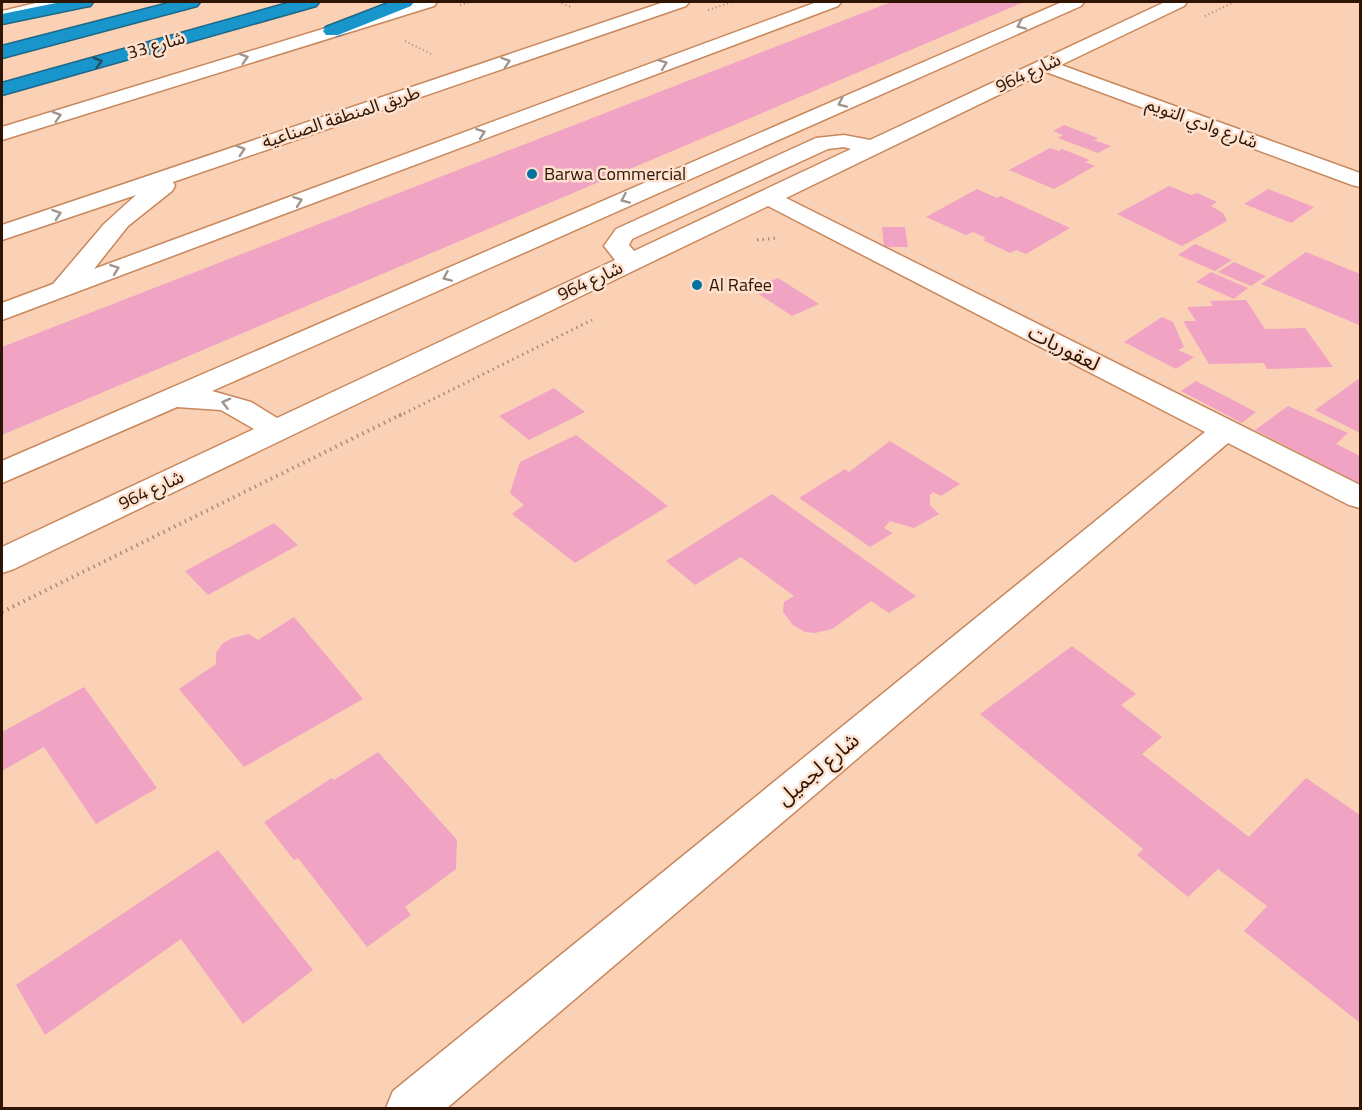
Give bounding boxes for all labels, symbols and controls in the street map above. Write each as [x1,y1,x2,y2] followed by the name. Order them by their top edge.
[1016,18,1027,30] one-way arrow
[124,23,188,67] street label: شارع 33
[991,46,1065,100] street label: شارع 964
[238,53,248,66] one-way arrow
[500,56,511,69] one-way arrow
[92,57,103,69] one-way arrow
[657,59,668,72] one-way arrow
[258,78,423,155] street label: طريق المنطقة الصناعية
[1142,90,1262,156] street label: شارع وادي التويم
[838,96,849,108] one-way arrow
[51,111,62,124] one-way arrow
[475,127,485,140] one-way arrow
[235,145,246,158] one-way arrow
[544,160,686,187] place label: Barwa Commercial
[525,167,539,181] marker: Barwa Commercial
[621,191,632,203] one-way arrow
[292,195,303,208] one-way arrow
[51,208,62,221] one-way arrow
[553,254,627,308] street label: شارع 964
[109,263,120,276] one-way arrow
[442,270,453,282] one-way arrow
[709,271,772,298] place label: Al Rafee
[690,278,704,292] marker: Al Rafee
[1023,315,1106,379] street label: لعقوريات
[221,397,231,410] one-way arrow
[114,463,188,517] street label: شارع 964
[769,724,866,813] street label: شارع لجميل

